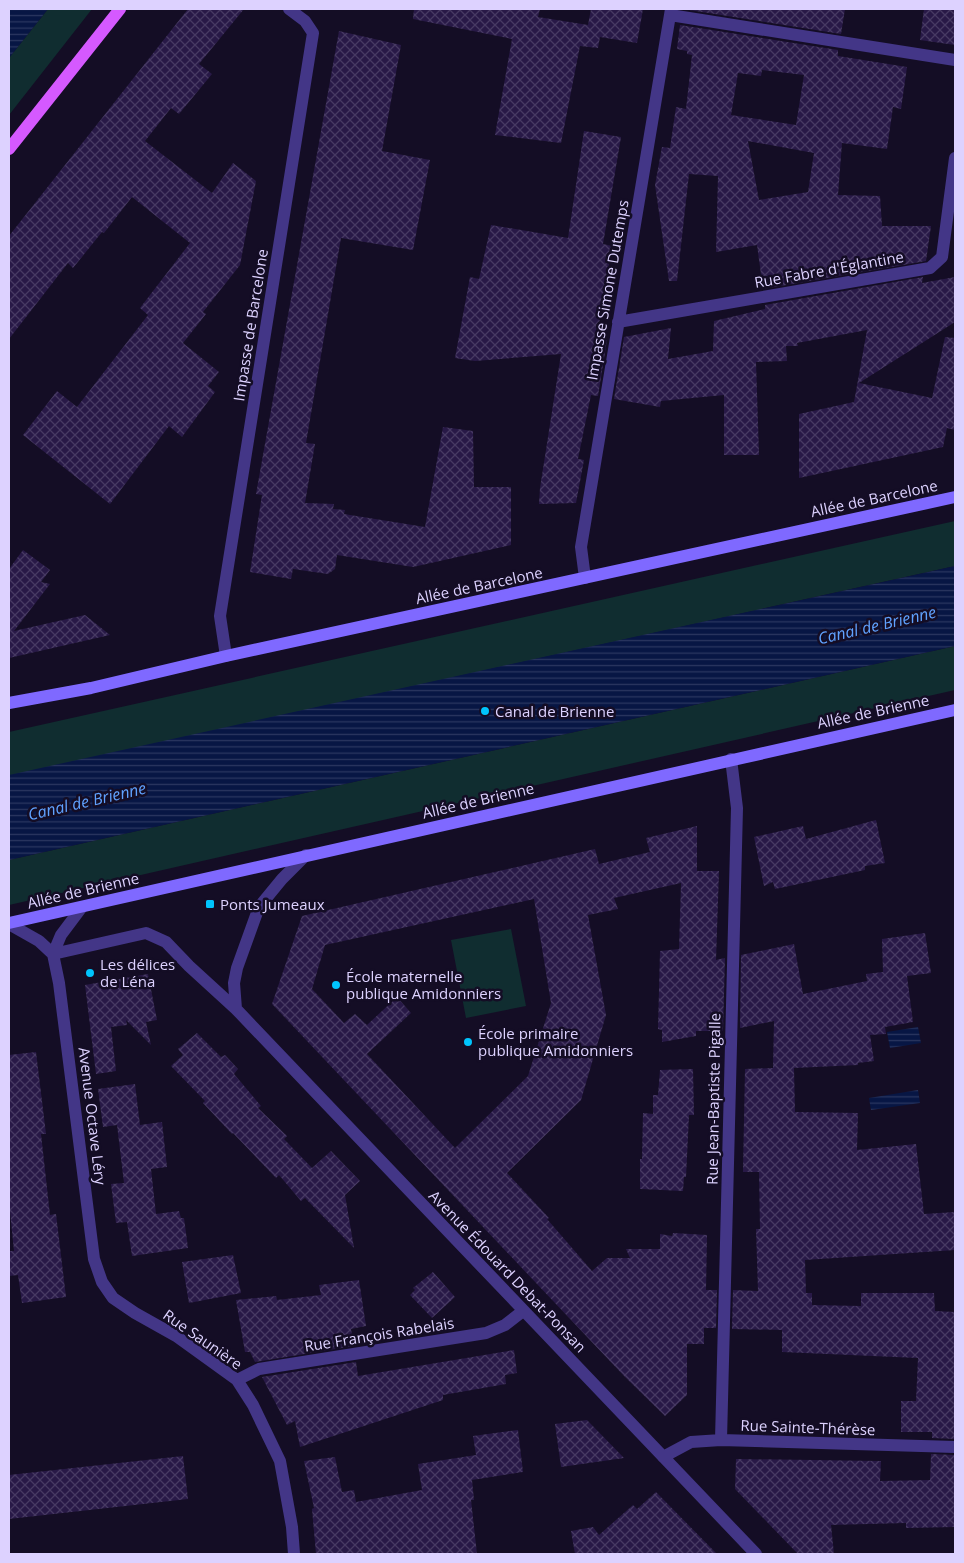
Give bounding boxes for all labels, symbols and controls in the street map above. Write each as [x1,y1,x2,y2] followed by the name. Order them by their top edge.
[581,198,633,382] street label: Impasse Simone Dutemps
[753,246,905,292] street label: Rue Fabre d'Églantine
[228,247,272,403] street label: Impasse de Barcelone
[809,475,939,521] street label: Allée de Barcelone
[414,562,544,608] street label: Allée de Barcelone
[816,601,938,649] water label: Canal de Brienne
[815,689,931,733] street label: Allée de Brienne
[495,701,614,721] place label: Canal de Brienne
[479,705,491,717] marker: Canal de Brienne
[26,777,148,825] water label: Canal de Brienne
[420,777,536,823] street label: Allée de Brienne
[25,867,141,913] street label: Allée de Brienne
[220,894,325,914] place label: Ponts Jumeaux
[204,898,216,910] marker: Ponts Jumeaux
[100,954,175,991] place label: Les délices de Léna
[346,966,501,1003] place label: École maternelle publique Amidonniers
[84,967,96,979] marker: Les délices de Léna
[330,979,342,991] marker: École maternelle publique Amidonniers
[702,1013,724,1185] street label: Rue Jean-Baptiste Pigalle
[478,1023,633,1060] place label: École primaire publique Amidonniers
[462,1036,474,1048] marker: École primaire publique Amidonniers
[75,1046,111,1186] street label: Avenue Octave Léry
[425,1186,591,1356] street label: Avenue Édouard Debat-Ponsan
[159,1304,247,1374] street label: Rue Saunière
[303,1312,455,1356] street label: Rue François Rabelais
[740,1415,876,1439] street label: Rue Sainte-Thérèse

